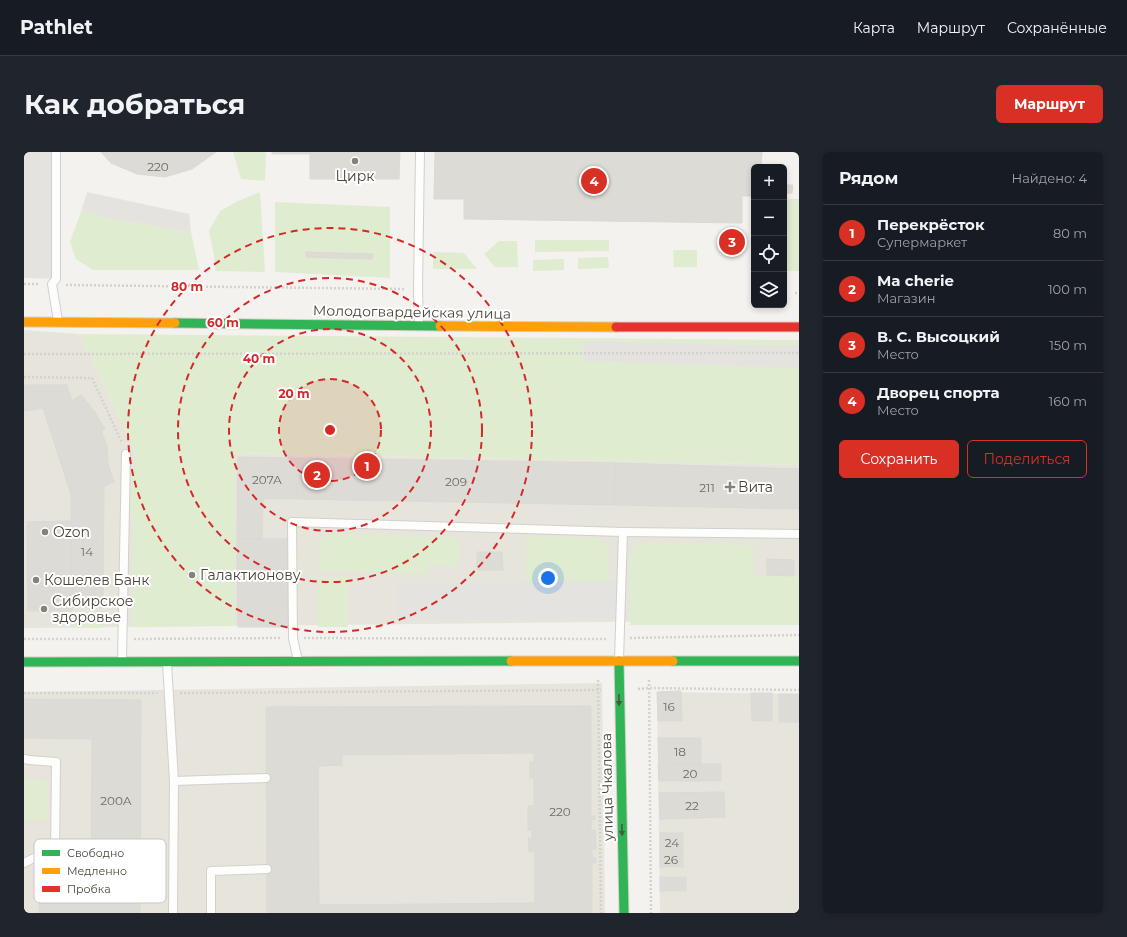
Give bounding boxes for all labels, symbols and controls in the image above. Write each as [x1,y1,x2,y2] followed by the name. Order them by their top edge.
[20,16,93,39] text: Pathlet
[853,19,895,37] text: Карта
[917,19,985,37] text: Маршрут
[1007,19,1107,37] text: Сохранённые
[996,85,1103,123] button: Маршрут
[24,87,245,121] text: Как добраться
[350,156,360,166] marker: Цирк
[147,159,169,174] house number: 220
[751,164,787,308] map controls
[751,164,787,200] button: +
[581,166,607,196] pin: 4
[336,167,374,185] place label: Цирк
[839,168,898,188] text: Рядом
[1012,170,1087,186] text: Найдено: 4
[751,200,787,236] button: −
[877,215,985,234] text: Перекрёсток
[849,225,855,241] text: 1
[1053,225,1087,241] text: 80 m
[719,227,745,257] pin: 3
[877,234,967,250] text: Супермаркет
[751,236,787,272] button: locate
[877,271,954,290] text: Ma cherie
[751,272,787,308] button: layers
[171,279,203,294] text: 80 m
[848,281,856,297] text: 2
[1048,281,1087,297] text: 100 m
[877,290,936,306] text: Магазин
[313,301,511,323] street label: Молодогвардейская улица
[207,315,239,330] text: 60 m
[877,327,1000,346] text: В. С. Высоцкий
[848,337,856,353] text: 3
[1049,337,1087,353] text: 150 m
[877,346,919,362] text: Место
[243,351,275,366] text: 40 m
[877,383,1000,402] text: Дворец спорта
[278,386,310,401] text: 20 m
[848,393,856,409] text: 4
[1049,393,1087,409] text: 160 m
[877,402,919,418] text: Место
[323,423,337,437] centre of rings
[839,440,959,478] button: Сохранить
[967,440,1087,478] button: Поделиться
[354,451,380,481] pin: 1
[304,460,330,490] pin: 2
[252,472,282,487] house number: 207А
[445,474,467,489] house number: 209
[738,478,773,496] place label: Вита
[699,480,715,495] house number: 211
[725,482,735,492] marker: Вита
[53,523,90,541] place label: Ozon
[40,527,50,537] marker: Ozon
[81,544,93,559] house number: 14
[200,566,301,584] place label: Галактионову
[538,568,558,588] your location
[187,570,197,580] marker: Галактионову
[44,571,149,589] place label: Кошелев Банк
[31,575,41,585] marker: Кошелев Банк
[52,592,133,626] place label: Сибирское здоровье
[39,604,49,614] marker: Сибирское здоровье
[616,694,623,706] one-way arrow
[663,699,675,714] house number: 16
[597,733,617,842] street label: улица Чкалова
[674,744,686,759] house number: 18
[683,766,697,781] house number: 20
[100,793,132,808] house number: 200А
[685,798,699,813] house number: 22
[549,804,571,819] house number: 220
[619,824,626,836] one-way arrow
[665,835,679,850] house number: 24
[34,839,166,903] legend
[67,846,124,860] text: Свободно
[664,852,678,867] house number: 26
[67,864,127,878] text: Медленно
[67,882,111,896] text: Пробка

